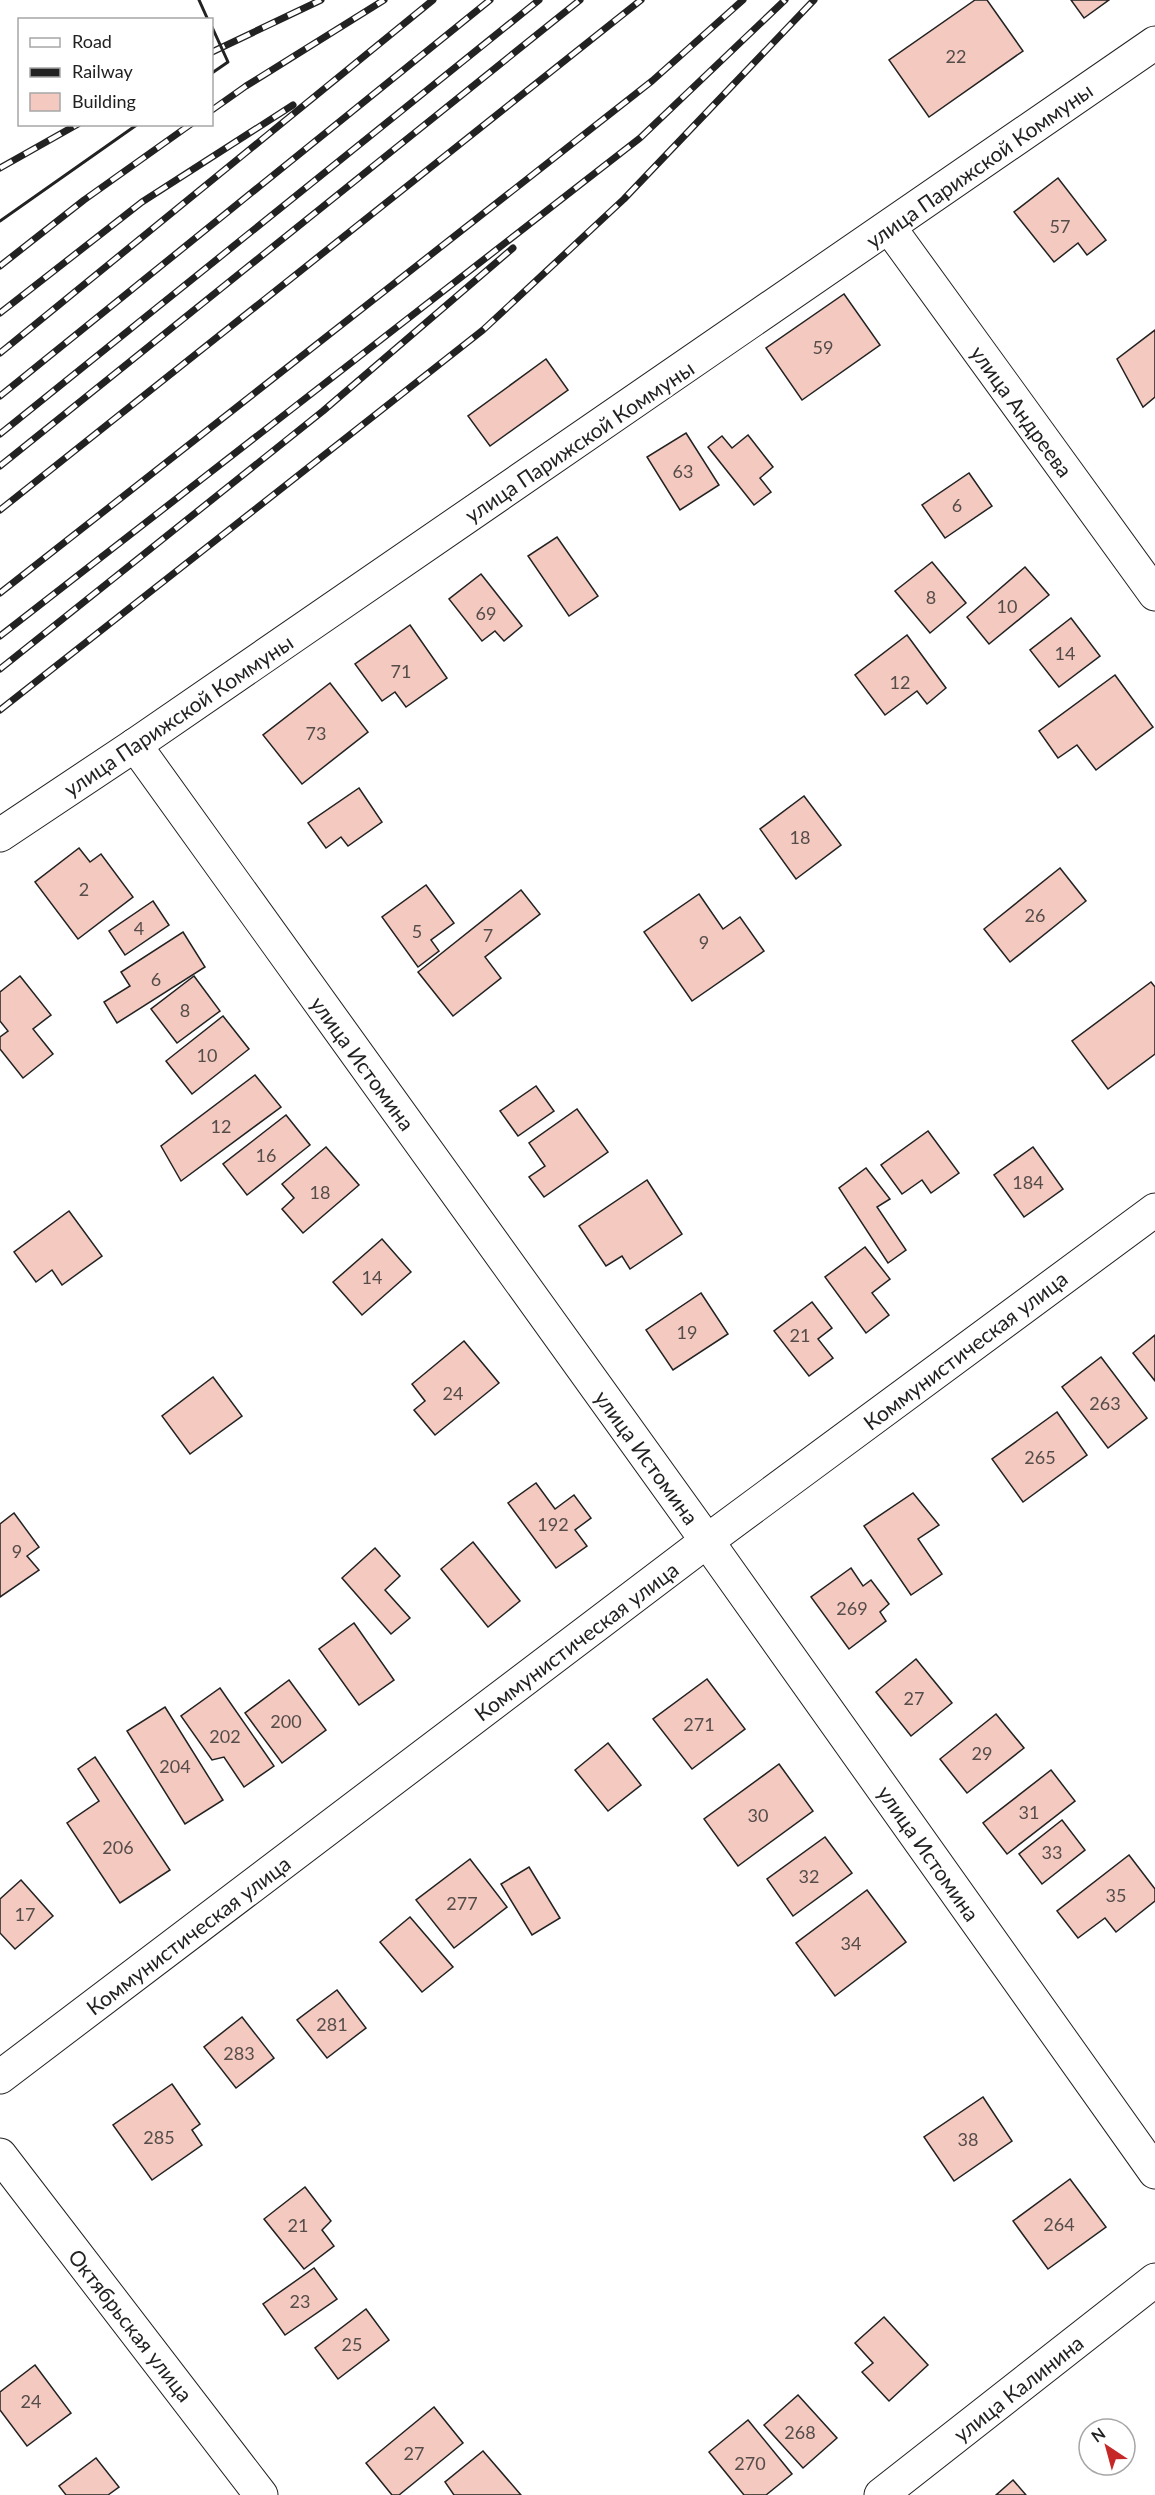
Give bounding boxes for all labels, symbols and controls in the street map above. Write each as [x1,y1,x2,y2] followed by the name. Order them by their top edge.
[18,18,213,126] legend
[72,30,112,52] text: Road
[946,45,966,67] house number: 22
[72,60,133,82] text: Railway
[861,77,1097,253] street label: улица Парижской Коммуны
[72,90,136,112] text: Building
[1050,215,1070,237] house number: 57
[813,336,833,358] house number: 59
[966,340,1078,482] street label: улица Андреева
[460,355,698,527] street label: улица Парижской Коммуны
[673,460,693,482] house number: 63
[952,494,962,516] house number: 6
[926,586,936,608] house number: 8
[997,595,1017,617] house number: 10
[476,602,496,624] house number: 69
[59,629,297,801] street label: улица Парижской Коммуны
[1055,642,1075,664] house number: 14
[391,660,411,682] house number: 71
[890,671,910,693] house number: 12
[306,722,326,744] house number: 73
[790,826,810,848] house number: 18
[79,878,89,900] house number: 2
[1025,904,1045,926] house number: 26
[134,917,144,939] house number: 4
[412,920,422,942] house number: 5
[483,924,493,946] house number: 7
[699,931,709,953] house number: 9
[151,968,161,990] house number: 6
[306,991,420,1135] street label: улица Истомина
[180,999,190,1021] house number: 8
[197,1044,217,1066] house number: 10
[211,1115,231,1137] house number: 12
[256,1144,276,1166] house number: 16
[1012,1171,1044,1193] house number: 184
[310,1181,330,1203] house number: 18
[858,1265,1072,1435] street label: Коммунистическая улица
[362,1266,382,1288] house number: 14
[677,1321,697,1343] house number: 19
[790,1324,810,1346] house number: 21
[443,1382,463,1404] house number: 24
[590,1385,704,1529] street label: улица Истомина
[1089,1392,1121,1414] house number: 263
[1024,1446,1056,1468] house number: 265
[537,1513,569,1535] house number: 192
[12,1540,22,1562] house number: 9
[469,1556,683,1726] street label: Коммунистическая улица
[836,1597,868,1619] house number: 269
[904,1687,924,1709] house number: 27
[270,1710,302,1732] house number: 200
[683,1713,715,1735] house number: 271
[209,1725,241,1747] house number: 202
[972,1742,992,1764] house number: 29
[159,1755,191,1777] house number: 204
[873,1780,985,1926] street label: улица Истомина
[1019,1801,1039,1823] house number: 31
[748,1804,768,1826] house number: 30
[102,1836,134,1858] house number: 206
[1042,1841,1062,1863] house number: 33
[81,1850,295,2020] street label: Коммунистическая улица
[799,1865,819,1887] house number: 32
[1106,1884,1126,1906] house number: 35
[446,1892,478,1914] house number: 277
[15,1903,35,1925] house number: 17
[841,1932,861,1954] house number: 34
[316,2013,348,2035] house number: 281
[223,2042,255,2064] house number: 283
[143,2126,175,2148] house number: 285
[958,2128,978,2150] house number: 38
[1043,2213,1075,2235] house number: 264
[288,2214,308,2236] house number: 21
[64,2244,198,2406] street label: Октябрьская улица
[290,2290,310,2312] house number: 23
[948,2330,1088,2446] street label: улица Калинина
[342,2333,362,2355] house number: 25
[21,2390,41,2412] house number: 24
[1077,2417,1137,2477] north arrow
[784,2421,816,2443] house number: 268
[1087,2423,1108,2446] text: N
[404,2442,424,2464] house number: 27
[734,2452,766,2474] house number: 270

